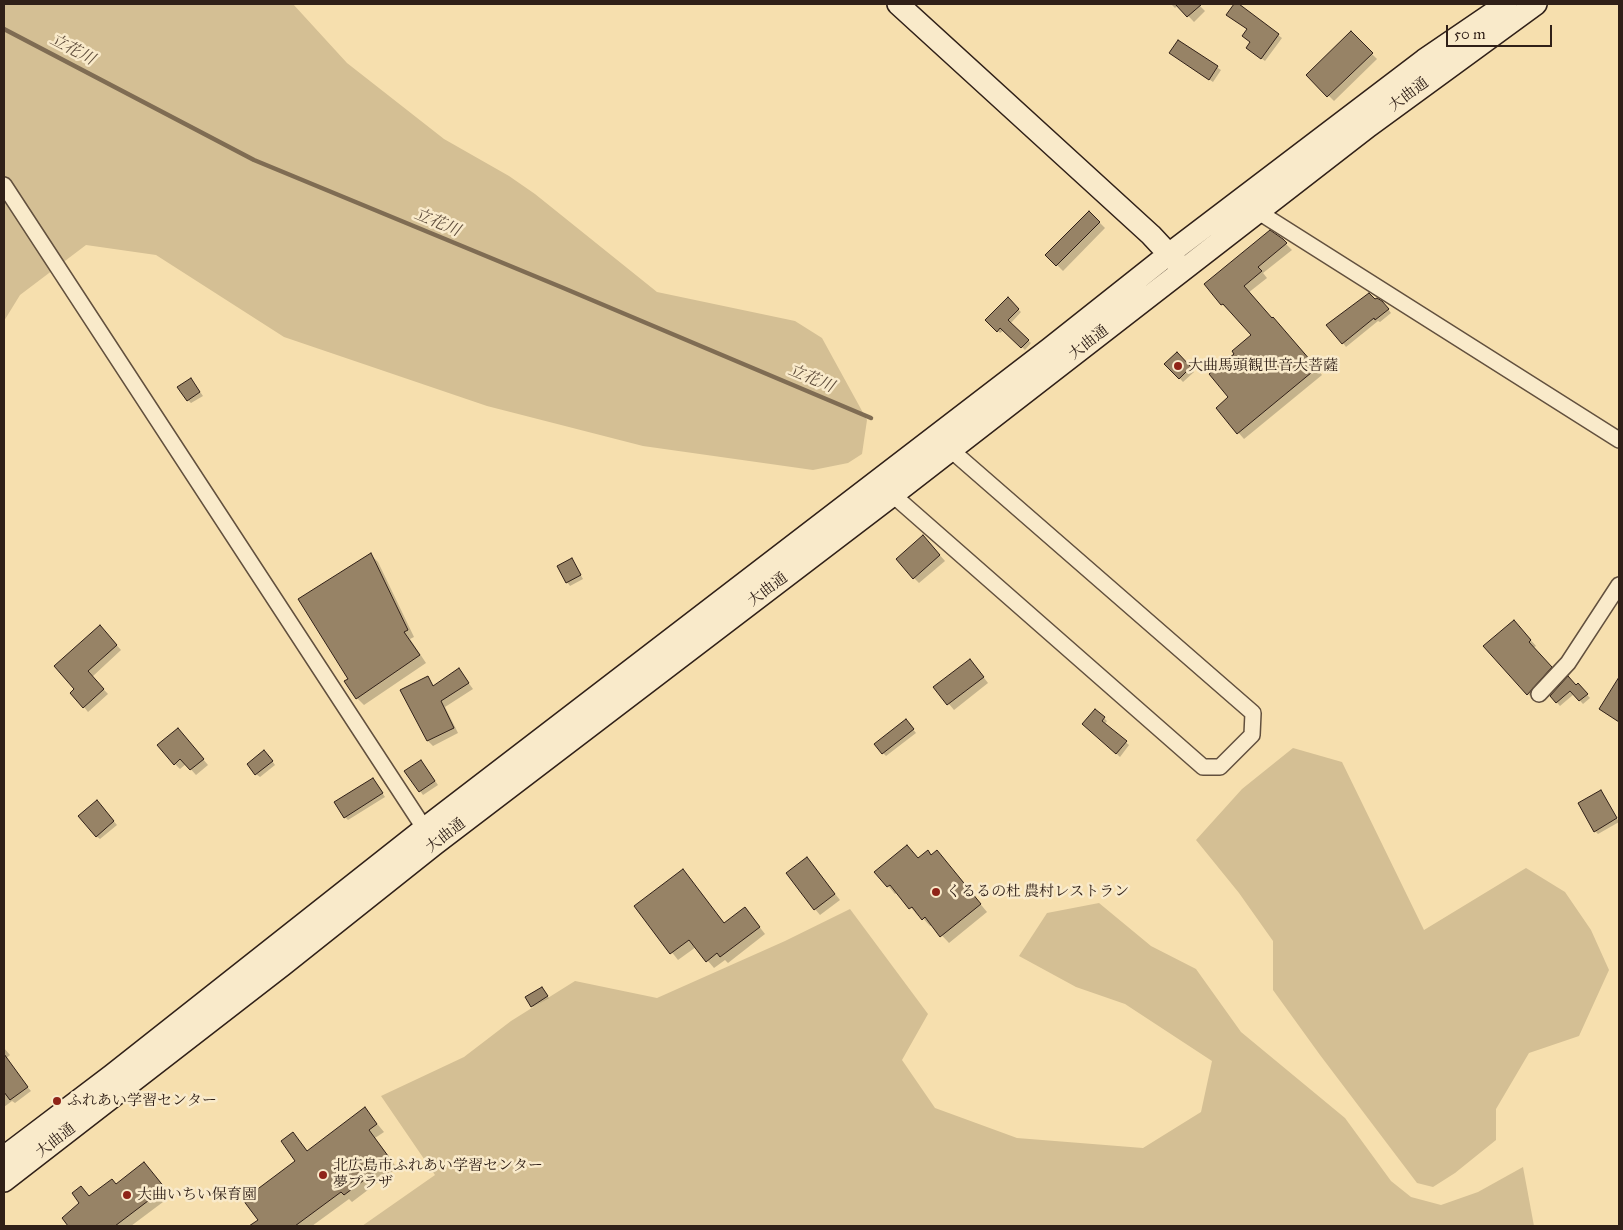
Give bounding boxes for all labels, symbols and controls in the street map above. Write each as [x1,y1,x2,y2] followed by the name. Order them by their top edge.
[1448,15,1554,47] scale bar
[1454,25,1486,43] text: 50 m
[46,30,98,70] water label: 立花川
[1386,74,1432,116] street label: 大曲通
[411,205,463,241] water label: 立花川
[1066,322,1112,364] street label: 大曲通
[1188,357,1338,375] place label: 大曲馬頭観世音大菩薩
[1172,360,1184,372] marker: 大曲馬頭観世音大菩薩
[785,361,837,397] water label: 立花川
[745,569,791,611] street label: 大曲通
[423,815,469,857] street label: 大曲通
[946,883,1129,901] place label: くるるの杜 農村レストラン
[930,886,942,898] marker: くるるの杜 農村レストラン
[67,1092,217,1110] place label: ふれあい学習センター
[51,1095,63,1107] marker: ふれあい学習センター
[33,1120,79,1162] street label: 大曲通
[333,1157,543,1192] place label: 北広島市ふれあい学習センター 夢プラザ
[317,1169,329,1181] marker: 北広島市ふれあい学習センター 夢プラザ
[137,1186,257,1204] place label: 大曲いちい保育園
[121,1189,133,1201] marker: 大曲いちい保育園

